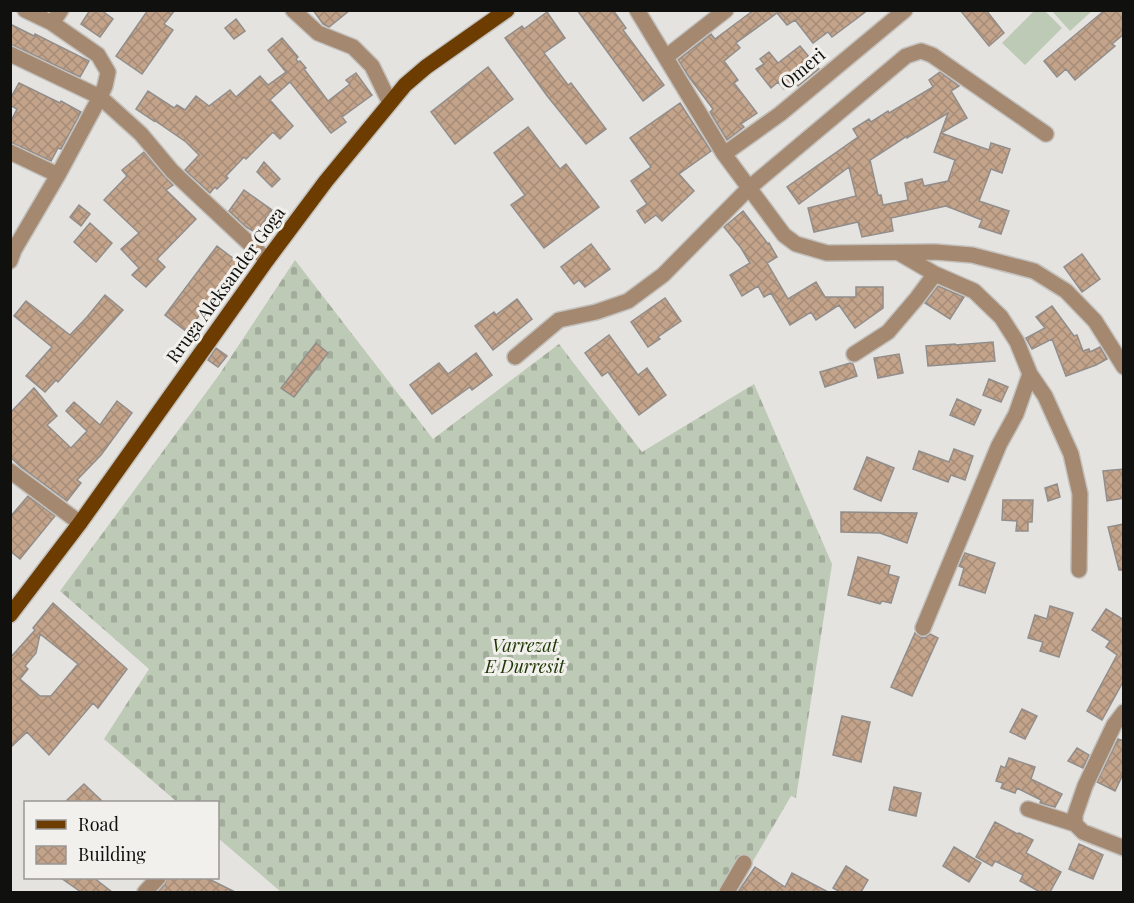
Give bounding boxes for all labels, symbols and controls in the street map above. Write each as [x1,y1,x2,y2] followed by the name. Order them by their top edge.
[775,42,830,94] street label: Omeri
[160,201,290,367] street label: Rruga Aleksander Goga
[484,633,566,678] park label: Varrezat E Durresit
[24,801,219,879] legend
[78,812,119,836] text: Road
[78,842,146,866] text: Building

